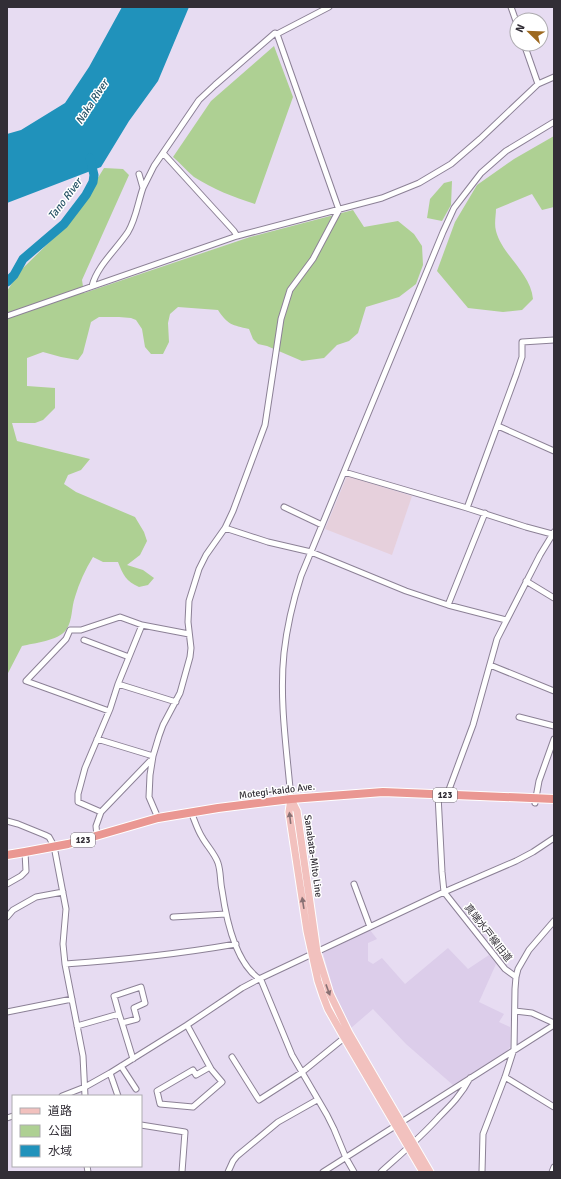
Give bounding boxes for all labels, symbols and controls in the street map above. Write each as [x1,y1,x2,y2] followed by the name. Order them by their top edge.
[509,12,549,52] north arrow
[513,22,528,34] text: N
[73,76,112,127] water label: Naka River
[45,174,86,222] water label: Tano River
[238,780,316,802] street label: Motegi-kaido Ave.
[433,788,457,802] road number: 123
[287,812,293,825] one-way arrow
[301,814,325,898] street label: Sanabata-Mito Line
[71,833,95,847] road number: 123
[300,897,306,909] one-way arrow
[462,902,514,964] street label: 真端水戸線旧道
[326,984,332,996] one-way arrow
[12,1095,142,1167] legend
[48,1104,72,1119] text: 道路
[48,1124,72,1139] text: 公園
[48,1144,72,1159] text: 水域

